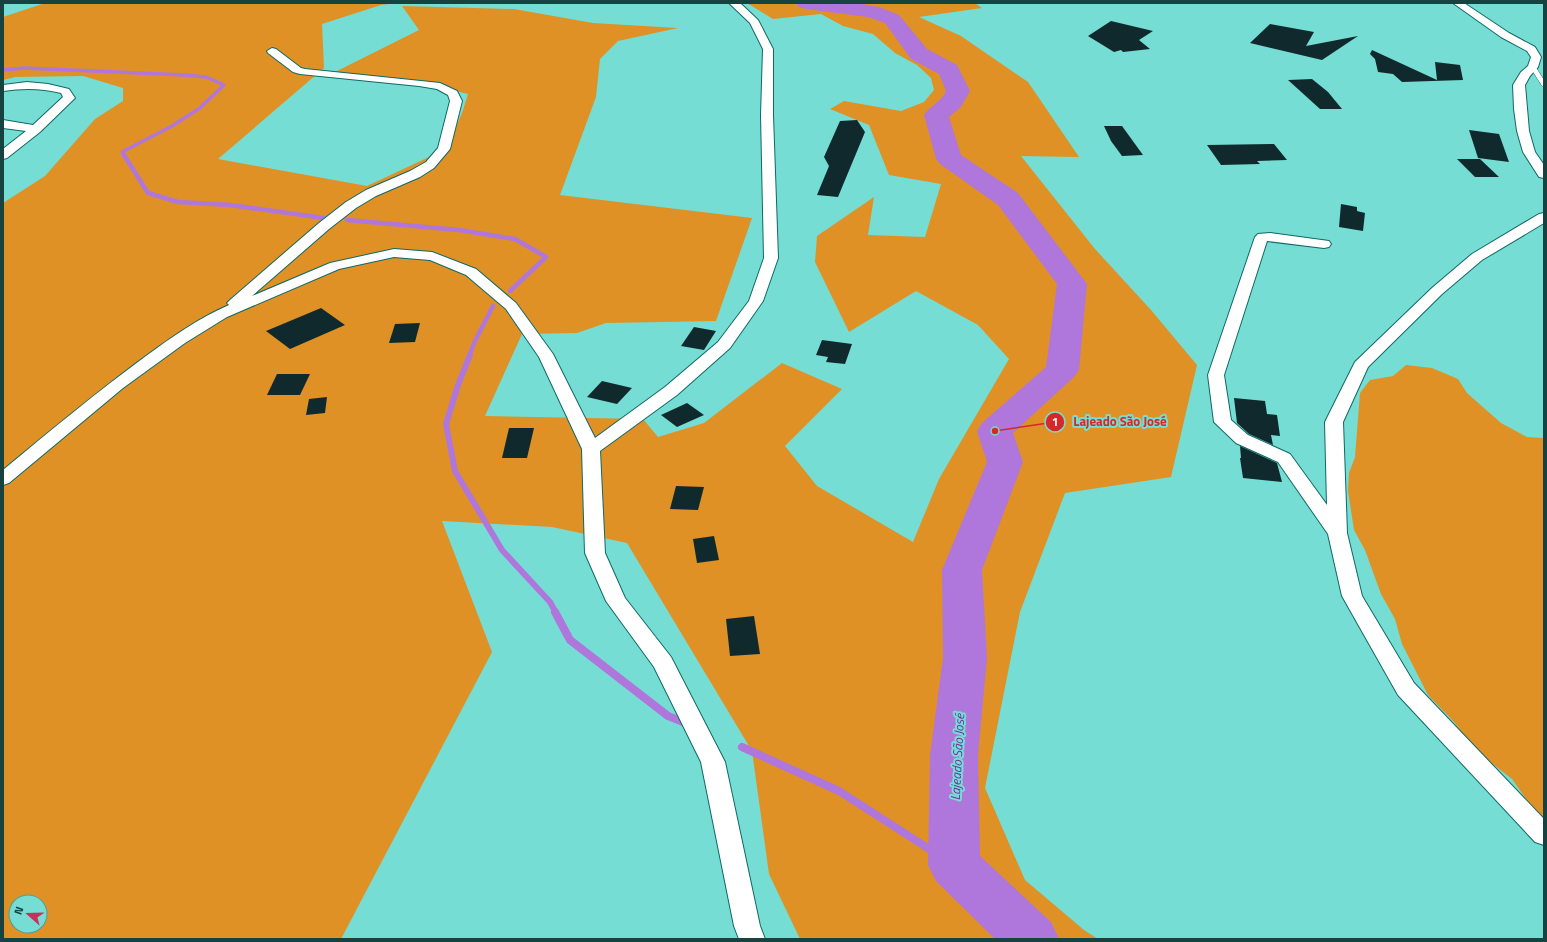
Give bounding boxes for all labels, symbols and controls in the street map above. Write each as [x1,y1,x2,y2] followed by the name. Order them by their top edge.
[1045,409,1175,434] callout: Lajeado São José
[1073,411,1167,431] text: Lajeado São José
[1052,412,1058,431] text: 1
[945,712,969,801] water label: Lajeado São José
[8,894,48,934] north arrow
[10,904,27,917] text: N

